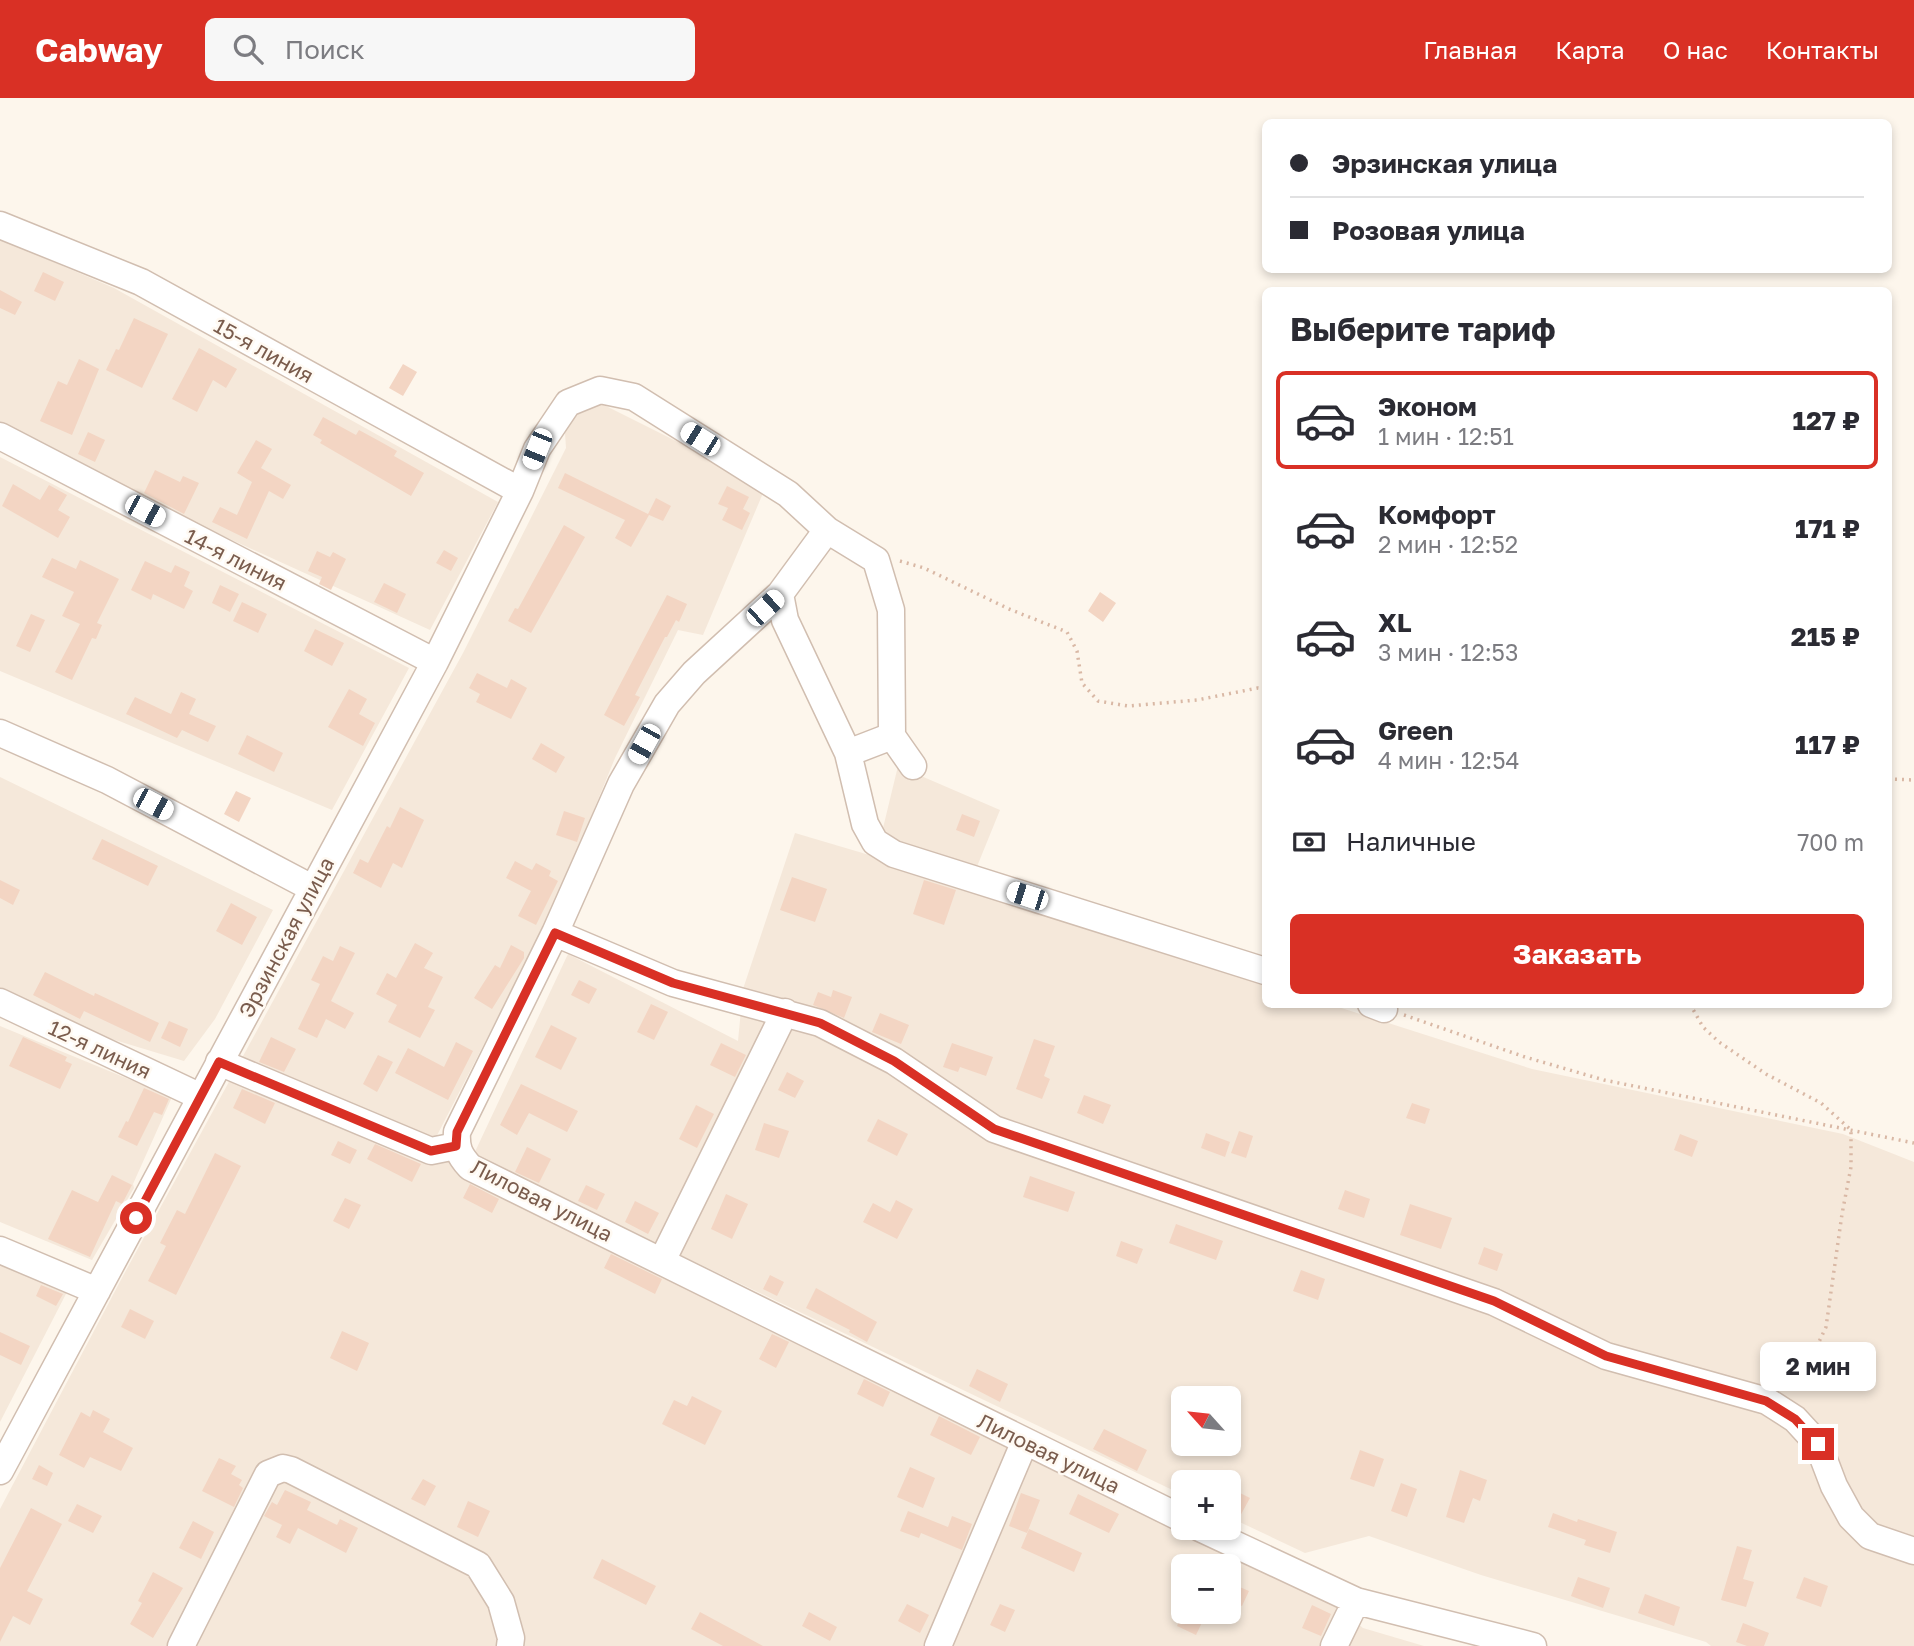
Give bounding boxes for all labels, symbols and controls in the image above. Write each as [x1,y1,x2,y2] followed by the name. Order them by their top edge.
[205,18,695,81] search box
[35,30,163,69] text: Cabway
[229,30,267,68] icon: search
[285,34,365,65] text: Поиск
[1423,35,1517,64] text: Главная
[1555,35,1625,64] text: Карта
[1663,35,1728,64] text: О нас
[1766,35,1879,64] text: Контакты
[1332,148,1557,179] text: Эрзинская улица
[1332,215,1525,246] text: Розовая улица
[1290,310,1556,348] text: Выберите тариф
[209,312,319,388] street label: 15-я линия
[1294,389,1357,452] icon: car
[1378,391,1477,422] text: Эконом
[1793,405,1860,436] text: 127 ₽
[677,419,724,459] car
[1378,422,1514,450] text: 1 мин · 12:51
[520,426,555,472] car
[122,492,169,530] car
[1294,497,1357,560] icon: car
[1378,499,1496,530] text: Комфорт
[1795,513,1860,544] text: 171 ₽
[181,522,291,596] street label: 14-я линия
[1378,530,1518,558] text: 2 мин · 12:52
[743,586,788,630] car
[1294,605,1357,668] icon: car
[1378,607,1412,638] text: XL
[1791,621,1860,652] text: 215 ₽
[1378,638,1518,666] text: 3 мин · 12:53
[1294,713,1357,776] icon: car
[1378,715,1453,746] text: Green
[625,721,664,767] car
[1795,729,1860,760] text: 117 ₽
[1378,746,1520,774] text: 4 мин · 12:54
[130,785,177,823] car
[1290,823,1328,861] icon: cash
[1346,826,1476,857] text: Наличные
[1797,828,1864,856] text: 700 m
[233,852,339,1022] street label: Эрзинская улица
[1004,880,1051,912] car
[1290,914,1864,994] button: Заказать
[45,1014,155,1084] street label: 12-я линия
[467,1153,617,1247] street label: Лиловая улица
[120,1202,152,1234] route start
[1760,1342,1876,1392] callout: 2 мин
[1786,1352,1850,1380] text: 2 мин
[1171,1386,1241,1456] north arrow
[1171,1386,1241,1624] map controls
[974,1407,1124,1499] street label: Лиловая улица
[1802,1428,1834,1460] route end
[1171,1470,1241,1540] button: +
[1171,1554,1241,1624] button: −

